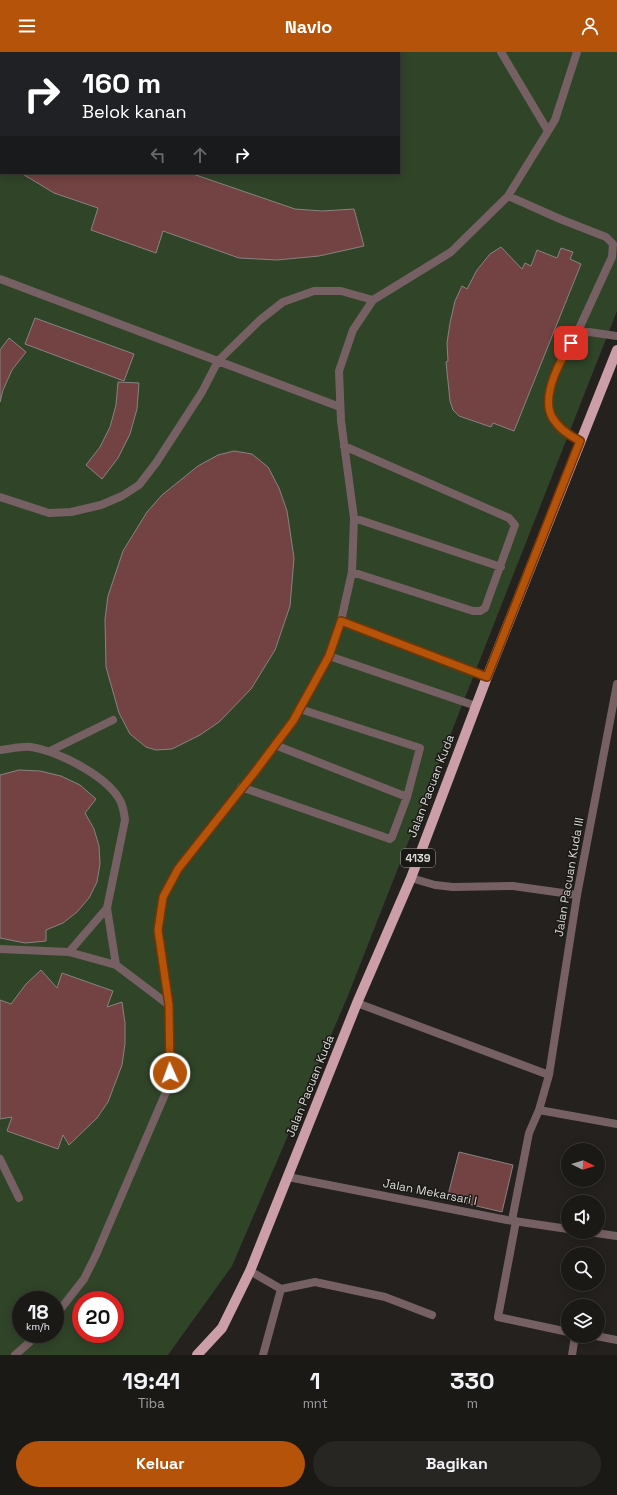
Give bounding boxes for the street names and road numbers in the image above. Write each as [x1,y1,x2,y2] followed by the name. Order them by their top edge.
[404,732,458,840] street label: Jalan Pacuan Kuda
[551,816,587,938] street label: Jalan Pacuan Kuda III
[401,849,435,867] road number: 4139
[282,1032,338,1139] street label: Jalan Pacuan Kuda
[381,1175,479,1209] street label: Jalan Mekarsari I

